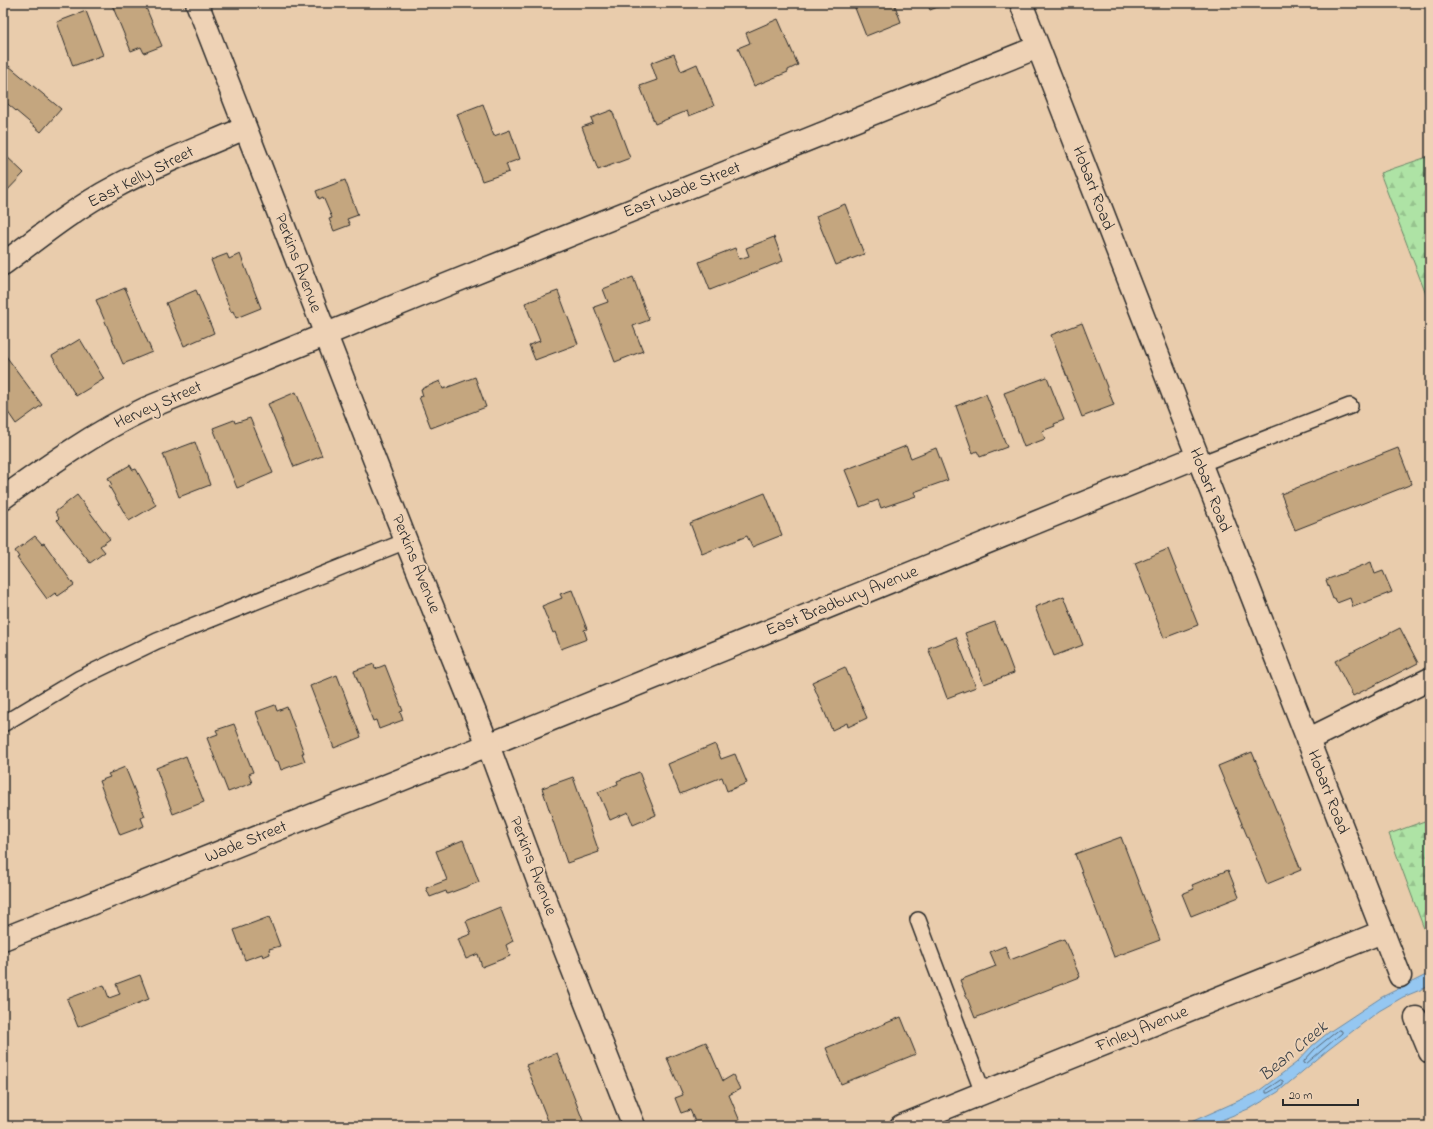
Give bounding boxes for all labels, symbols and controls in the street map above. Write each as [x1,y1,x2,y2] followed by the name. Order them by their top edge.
[84,139,199,215] street label: East Kelly Street
[1065,142,1121,234] street label: Hobart Road
[619,155,745,225] street label: East Wade Street
[268,210,328,317] street label: Perkins Avenue
[110,374,207,436] street label: Hervey Street
[1182,444,1238,536] street label: Hobart Road
[385,511,447,617] street label: Perkins Avenue
[762,559,923,644] street label: East Bradbury Avenue
[1300,746,1356,838] street label: Hobart Road
[503,813,563,920] street label: Perkins Avenue
[201,814,291,870] street label: Wade Street
[1091,999,1193,1060] street label: Finley Avenue
[1254,1015,1335,1089] water label: Bean Creek
[1283,1081,1358,1107] scale bar
[1289,1087,1312,1105] text: 20 m

